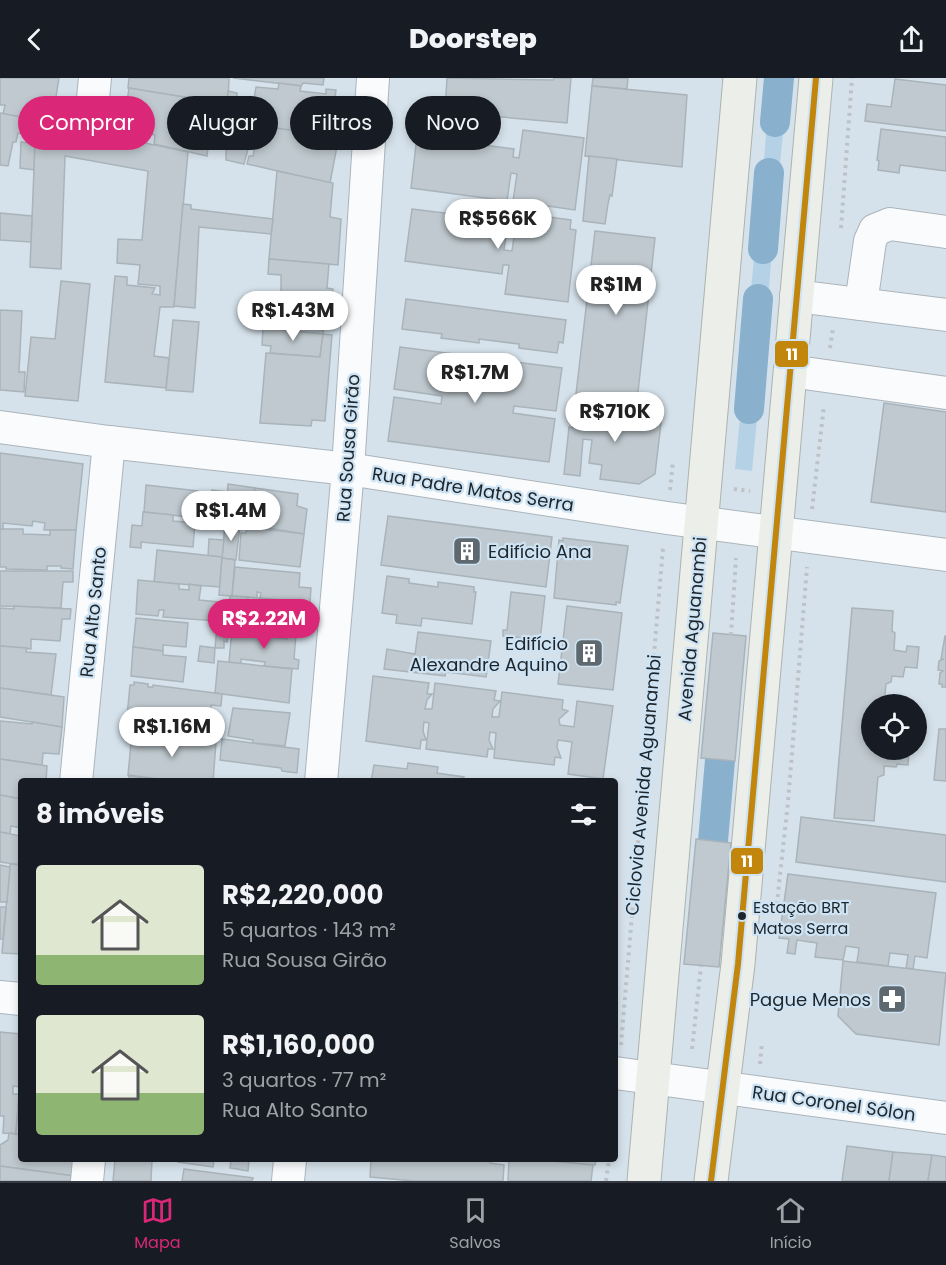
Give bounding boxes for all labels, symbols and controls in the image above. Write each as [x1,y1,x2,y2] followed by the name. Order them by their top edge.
[409,20,537,57] text: Doorstep
[18,23,51,56] icon: back
[895,23,928,56] icon: share
[18,96,155,150] chip: Comprar
[167,96,278,150] chip: Alugar
[290,96,393,150] chip: Filtros
[405,96,501,150] chip: Novo
[449,199,547,250] pin: R$566K
[459,204,537,232] text: R$566K
[580,265,652,316] pin: R$1M
[590,270,642,298] text: R$1M
[238,291,348,342] pin: R$1.43M
[251,296,335,324] text: R$1.43M
[774,340,809,368] line badge: 11
[786,343,798,366] text: 11
[426,353,524,404] pin: R$1.7M
[441,358,509,386] text: R$1.7M
[330,373,366,523] street label: Rua Sousa Girão
[566,392,664,443] pin: R$710K
[579,397,651,425] text: R$710K
[370,461,576,517] street label: Rua Padre Matos Serra
[182,491,280,542] pin: R$1.4M
[195,496,267,524] text: R$1.4M
[451,535,483,567] building icon: Edifício Ana
[671,536,713,722] street label: Avenida Aguanambi
[488,539,592,564] place label: Edifício Ana
[74,545,112,679] street label: Rua Alto Santo
[209,599,319,650] pin: R$2.22M
[222,604,306,632] text: R$2.22M
[410,631,568,677] place label: Edifício Alexandre Aquino
[573,637,605,669] building icon: Edifício Alexandre Aquino
[619,653,667,917] street label: Ciclovia Avenida Aguanambi
[861,694,927,760] map controls
[861,694,927,760] button: locate
[117,707,227,758] pin: R$1.16M
[133,712,211,740] text: R$1.16M
[36,796,165,832] text: 8 imóveis
[567,798,600,831] icon: filters
[730,847,764,875] line badge: 11
[741,850,753,873] text: 11
[222,877,383,913] text: R$2,220,000
[84,889,156,961] icon: home
[753,896,850,940] place label: Estação BRT Matos Serra
[736,910,748,922] marker: Estação BRT Matos Serra
[222,916,396,944] text: 5 quartos · 143 m²
[222,946,387,974] text: Rua Sousa Girão
[876,983,908,1015] pharmacy icon: Pague Menos
[750,987,871,1012] place label: Pague Menos
[222,1027,375,1063] text: R$1,160,000
[84,1039,156,1111] icon: home
[222,1066,386,1094] text: 3 quartos · 77 m²
[751,1079,917,1127] street label: Rua Coronel Sólon
[222,1096,368,1124] text: Rua Alto Santo
[134,1194,181,1255] tab: Mapa
[449,1194,501,1255] tab: Salvos
[770,1194,812,1255] tab: Início

